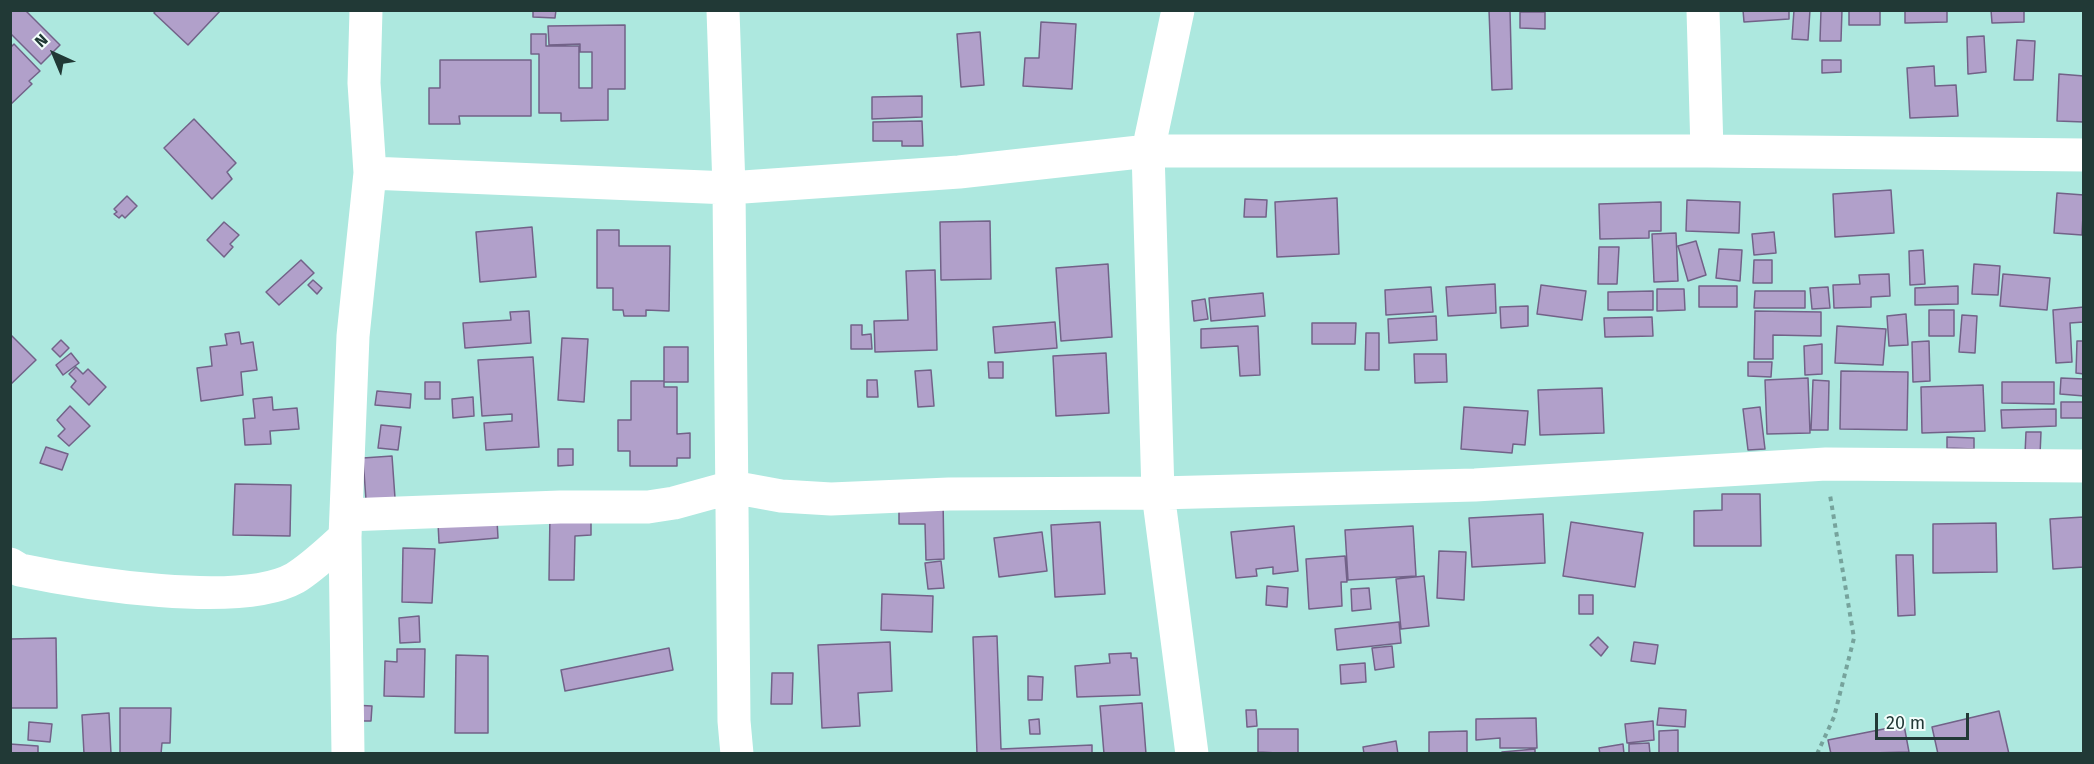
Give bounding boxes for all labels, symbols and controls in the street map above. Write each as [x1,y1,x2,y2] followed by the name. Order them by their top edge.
[24,24,84,84] north arrow
[31,30,52,51] text: N
[1878,701,1972,739] scale bar
[1886,712,1925,734] text: 20 m

